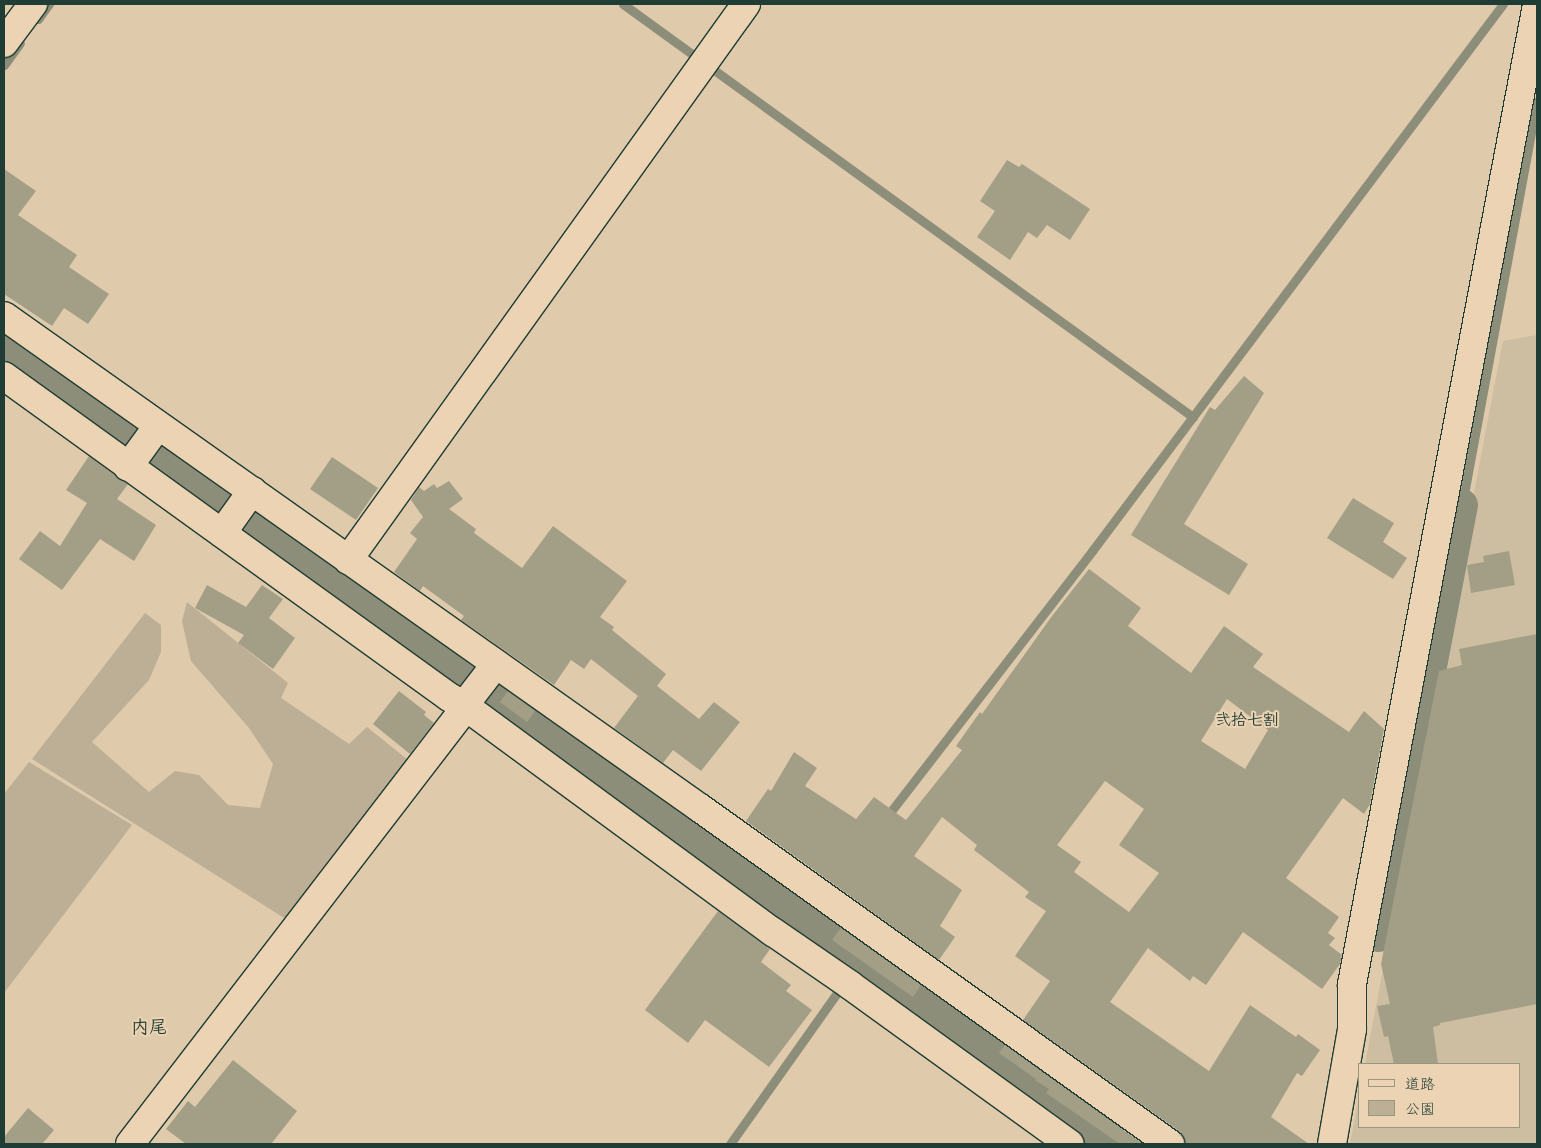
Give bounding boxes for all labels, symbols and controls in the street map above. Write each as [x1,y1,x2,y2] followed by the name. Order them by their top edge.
[1215,710,1279,730] district label: 弐拾七割
[131,1017,167,1039] district label: 内尾
[1358,1063,1521,1128] legend
[1405,1075,1435,1094] text: 道路
[1405,1100,1435,1119] text: 公園

